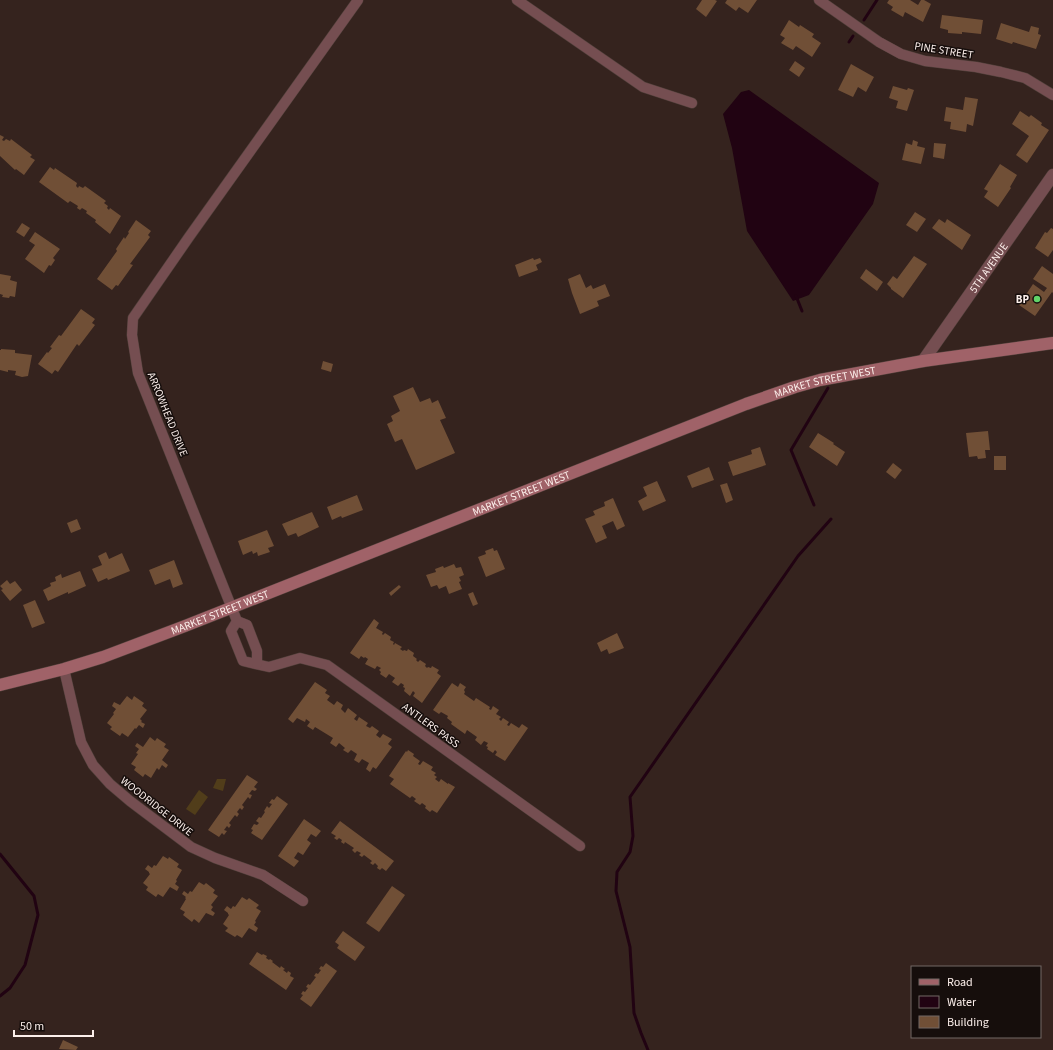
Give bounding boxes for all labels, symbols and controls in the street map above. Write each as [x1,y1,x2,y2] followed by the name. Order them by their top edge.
[913,38,975,63] street label: PINE STREET
[966,240,1012,296] street label: 5TH AVENUE
[1016,292,1029,307] place label: BP
[1032,294,1042,304] marker: BP
[772,363,877,402] street label: MARKET STREET WEST
[144,370,191,459] street label: ARROWHEAD DRIVE
[470,467,573,520] street label: MARKET STREET WEST
[169,586,271,639] street label: MARKET STREET WEST
[399,699,463,751] street label: ANTLERS PASS
[117,773,196,840] street label: WOODRIDGE DRIVE
[911,966,1041,1038] legend
[947,974,973,991] text: Road
[947,994,977,1011] text: Water
[14,1012,93,1038] scale bar
[947,1014,989,1031] text: Building
[20,1018,44,1035] text: 50 m

